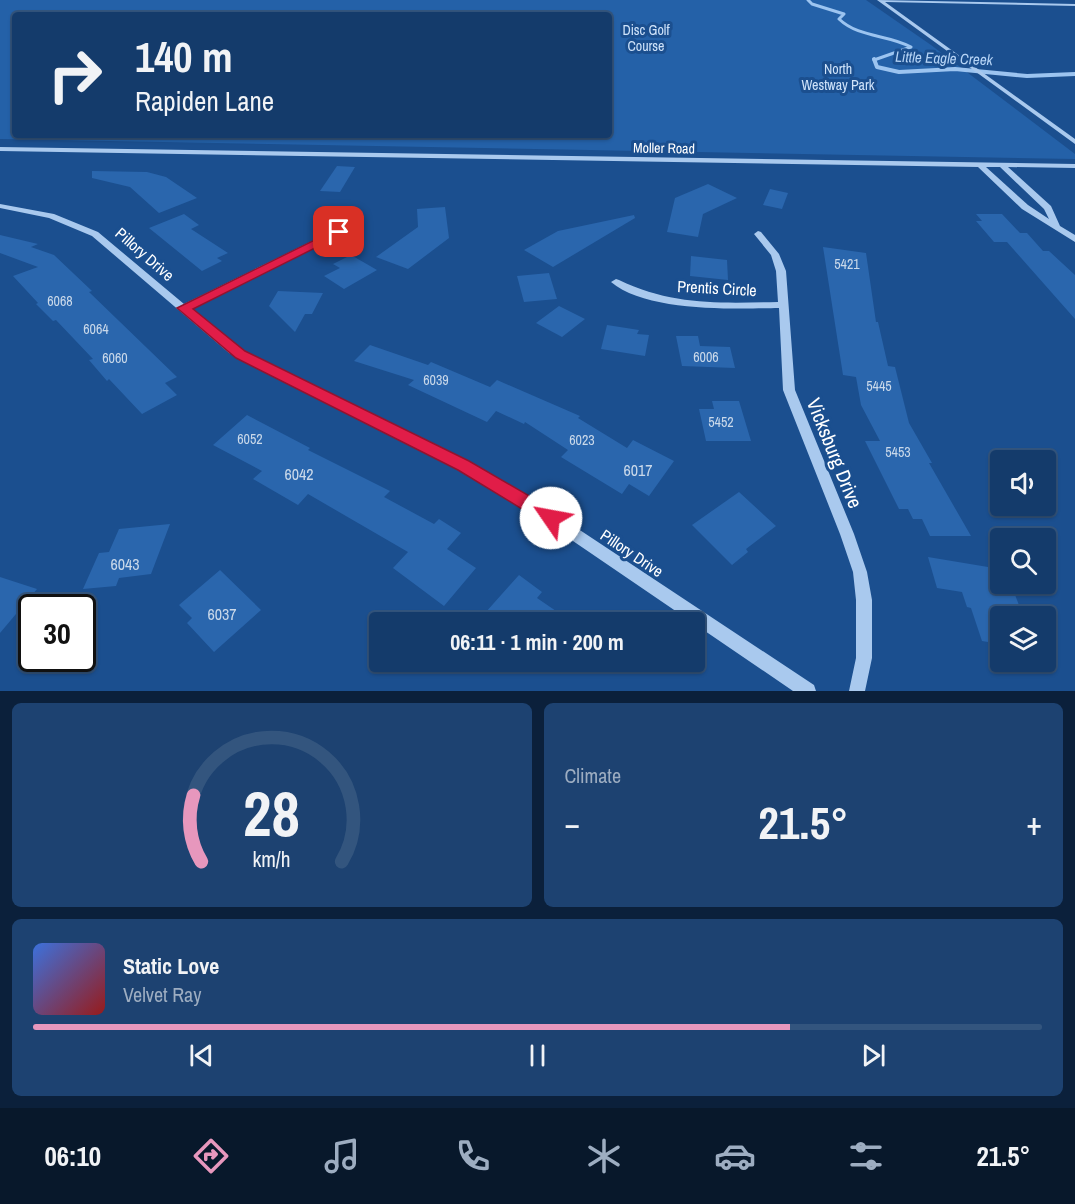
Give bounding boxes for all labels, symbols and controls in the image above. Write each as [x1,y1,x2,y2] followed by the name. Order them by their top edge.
[622,21,670,55] park label: Disc Golf Course
[135,29,233,85] text: 140 m
[36,36,114,114] icon: right
[895,46,994,70] water label: Little Eagle Creek
[801,60,875,94] park label: North Westway Park
[135,83,274,119] text: Rapiden Lane
[633,138,695,158] street label: Moller Road
[313,206,364,257] pin
[322,215,355,248] icon: arrive
[111,222,179,286] street label: Pillory Drive
[834,255,860,273] house number: 5421
[677,275,757,301] street label: Prentis Circle
[47,292,73,310] house number: 6068
[83,320,109,338] house number: 6064
[693,348,719,366] house number: 6006
[102,349,128,367] house number: 6060
[423,371,449,389] house number: 6039
[866,377,892,395] house number: 5445
[801,394,869,512] street label: Vicksburg Drive
[708,413,734,431] house number: 5452
[237,430,263,448] house number: 6052
[569,431,595,449] house number: 6023
[885,443,911,461] house number: 5453
[990,450,1056,672] map controls
[990,450,1056,516] button: sound
[623,459,653,481] house number: 6017
[284,463,314,485] house number: 6042
[519,486,583,550] position arrow
[596,524,668,582] street label: Pillory Drive
[990,528,1056,594] button: search
[110,553,140,575] house number: 6043
[18,594,96,672] speed limit sign: 30
[207,603,237,625] house number: 6037
[990,606,1056,672] button: layers
[450,627,624,657] text: 06:11 · 1 min · 200 m
[565,762,621,789] text: Climate
[243,771,300,855] text: 28
[758,792,848,853] text: 21.5°
[565,801,580,845] text: −
[1026,801,1042,845] text: +
[253,845,291,874] text: km/h
[123,951,219,981] text: Static Love
[123,981,201,1008] text: Velvet Ray
[185,1039,218,1072] icon: previous
[521,1039,554,1072] icon: pause
[857,1039,890,1072] icon: next
[190,1135,232,1177] icon: directions
[321,1135,363,1177] icon: music
[452,1135,494,1177] icon: phone
[583,1135,625,1177] icon: climate
[714,1135,756,1177] icon: car
[845,1135,887,1177] icon: filters
[45,1138,101,1174] text: 06:10
[976,1138,1030,1174] text: 21.5°

